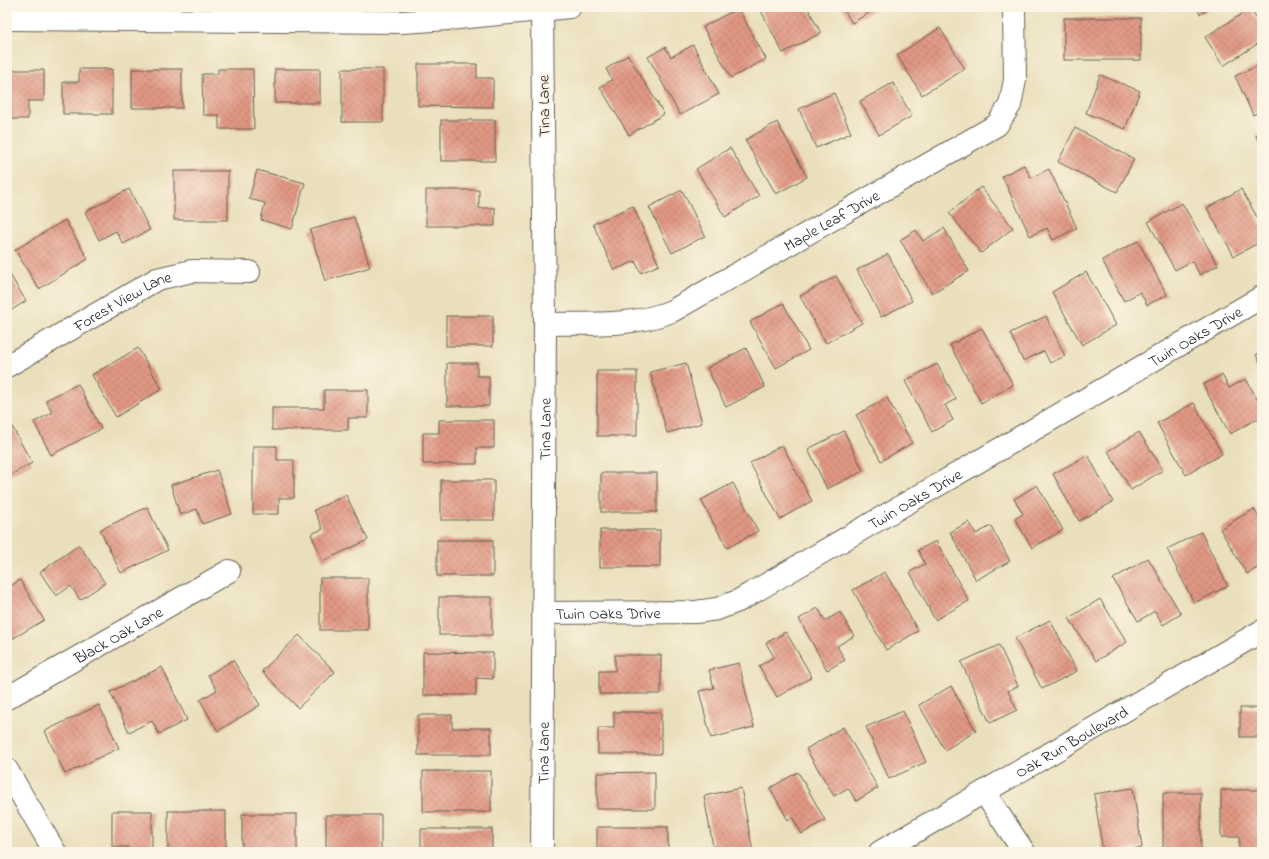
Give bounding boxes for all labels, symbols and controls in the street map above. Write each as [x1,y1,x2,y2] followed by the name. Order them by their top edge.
[532,74,558,137] street label: Tina Lane
[780,184,885,259] street label: Maple Leaf Drive
[69,266,175,339] street label: Forest View Lane
[1144,300,1248,374] street label: Twin Oaks Drive
[534,397,559,460] street label: Tina Lane
[864,463,968,537] street label: Twin Oaks Drive
[69,601,169,672] street label: Black Oak Lane
[555,602,662,627] street label: Twin Oaks Drive
[1011,701,1133,785] street label: Oak Run Boulevard
[532,721,557,784] street label: Tina Lane

